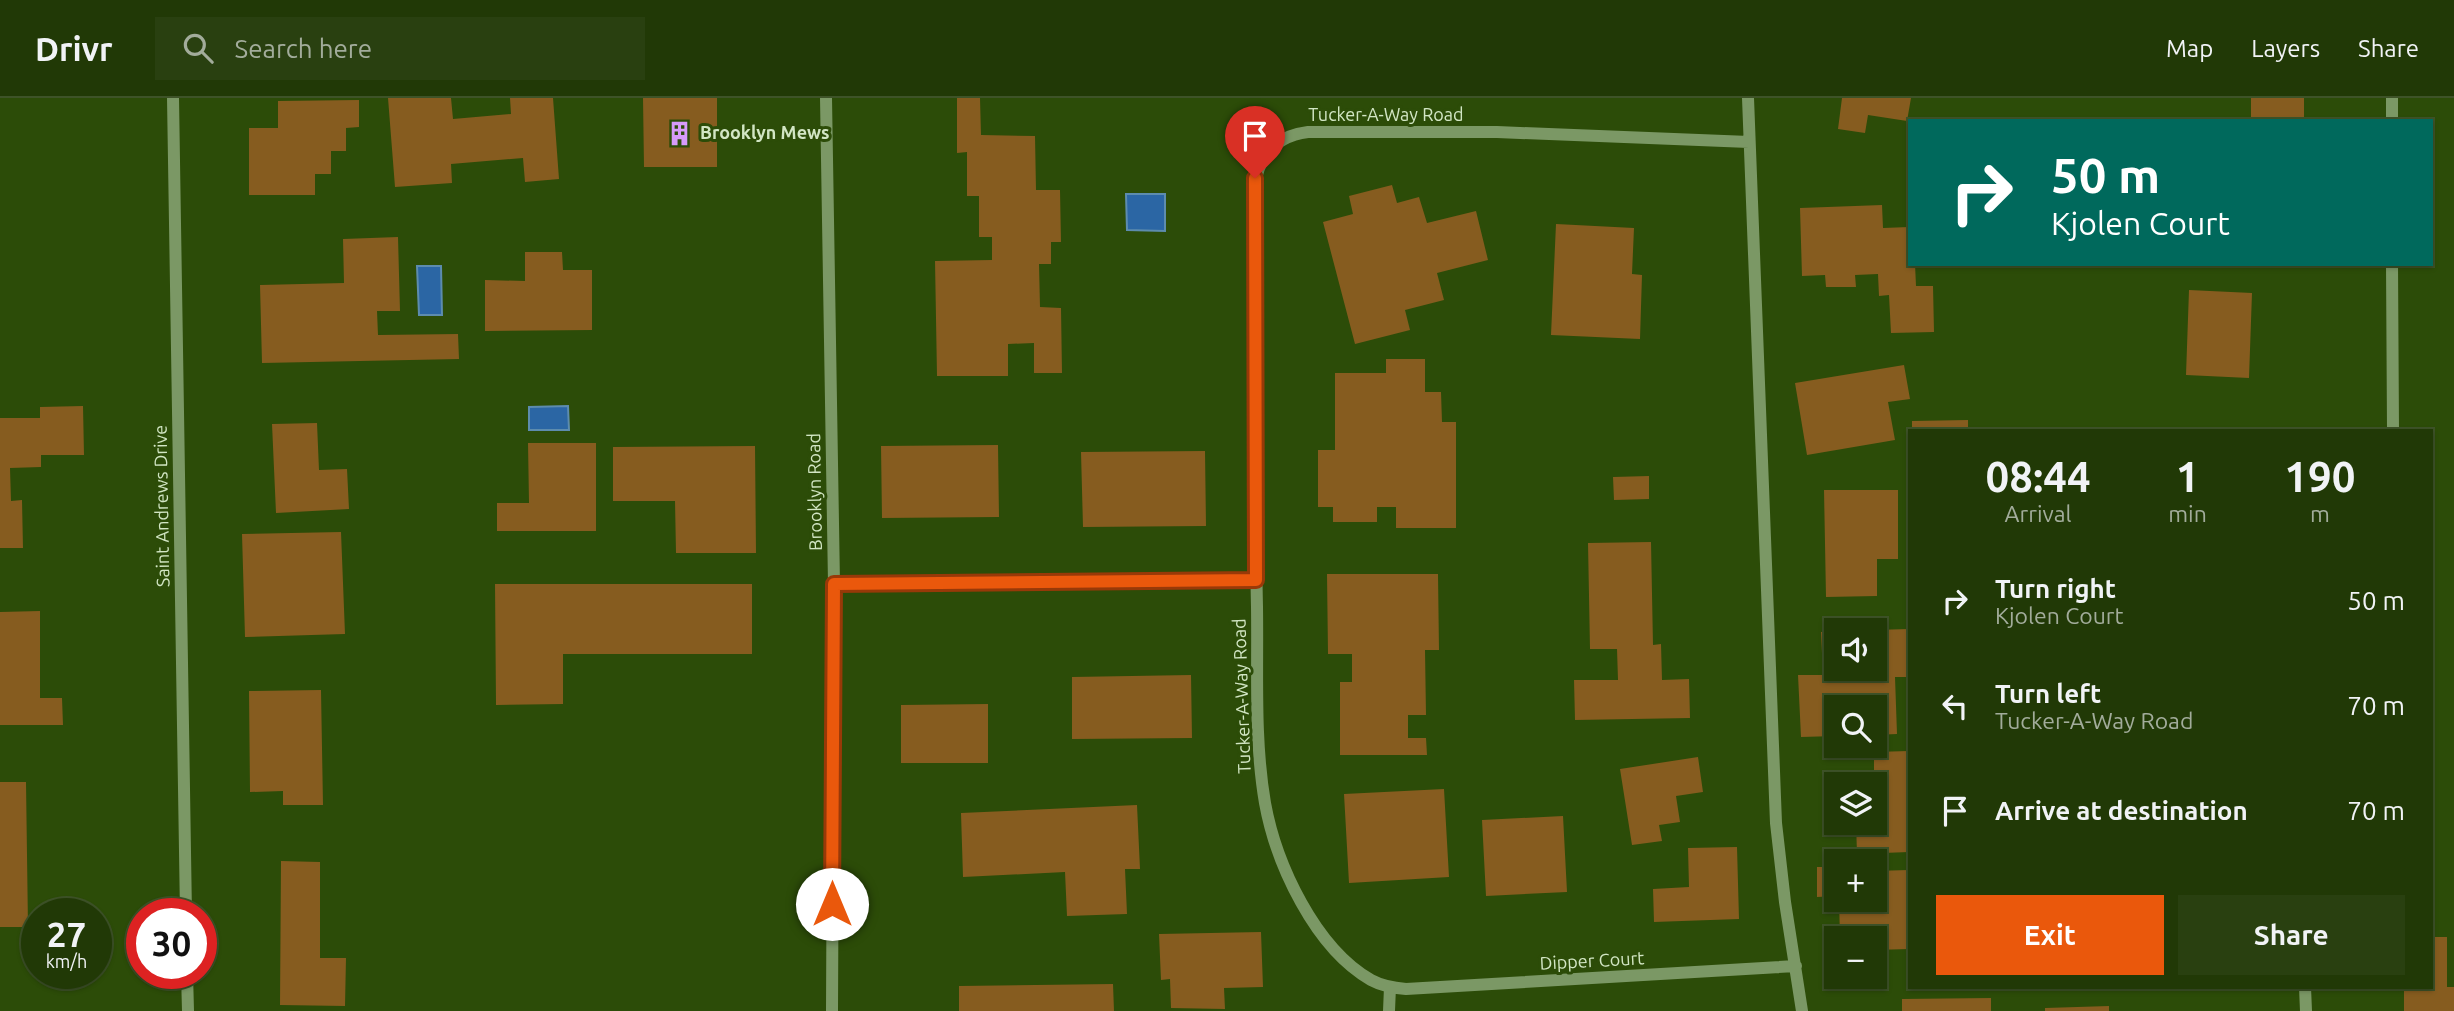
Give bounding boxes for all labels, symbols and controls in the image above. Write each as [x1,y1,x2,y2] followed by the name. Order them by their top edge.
[155,17,645,80] search box
[179,29,217,67] icon: search
[35,30,113,67] text: Drivr
[235,34,372,63] text: Search here
[2166,35,2213,62] text: Map
[2251,35,2320,62] text: Layers
[2358,35,2419,62] text: Share
[1308,104,1464,124] street label: Tucker-A-Way Road
[1225,106,1285,178] pin
[1236,117,1274,155] icon: arrive
[666,119,694,147] building icon: Brooklyn Mews
[700,122,830,142] place label: Brooklyn Mews
[1936,147,2027,238] icon: right
[2051,147,2160,202] text: 50 m
[2051,205,2230,241] text: Kjolen Court
[150,425,172,587] street label: Saint Andrews Drive
[803,433,825,551] street label: Brooklyn Road
[1986,453,2091,500] text: 08:44
[2176,453,2199,500] text: 1
[2284,453,2355,500] text: 190
[2005,501,2072,526] text: Arrival
[2168,501,2207,526] text: min
[2310,501,2330,526] text: m
[1995,574,2116,603] text: Turn right
[1936,582,1974,620] icon: right
[2347,586,2405,615] text: 50 m
[1995,603,2124,628] text: Kjolen Court
[1228,618,1254,774] street label: Tucker-A-Way Road
[1824,618,1887,989] map controls
[1824,618,1887,681] button: sound
[1995,679,2101,708] text: Turn left
[1936,687,1974,725] icon: left
[2347,691,2405,720] text: 70 m
[1824,695,1887,758] button: search
[1995,708,2193,733] text: Tucker-A-Way Road
[1824,772,1887,835] button: layers
[1936,792,1974,830] icon: arrive
[1995,796,2248,825] text: Arrive at destination
[2347,796,2405,825] text: 70 m
[1824,849,1887,912] button: +
[795,867,869,941] position arrow
[1936,895,2164,975] button: Exit
[2178,895,2405,975] button: Share
[126,898,217,989] speed limit sign: 30
[47,914,86,954] text: 27
[1824,926,1887,989] button: −
[1539,947,1645,973] street label: Dipper Court
[46,951,87,971] text: km/h

